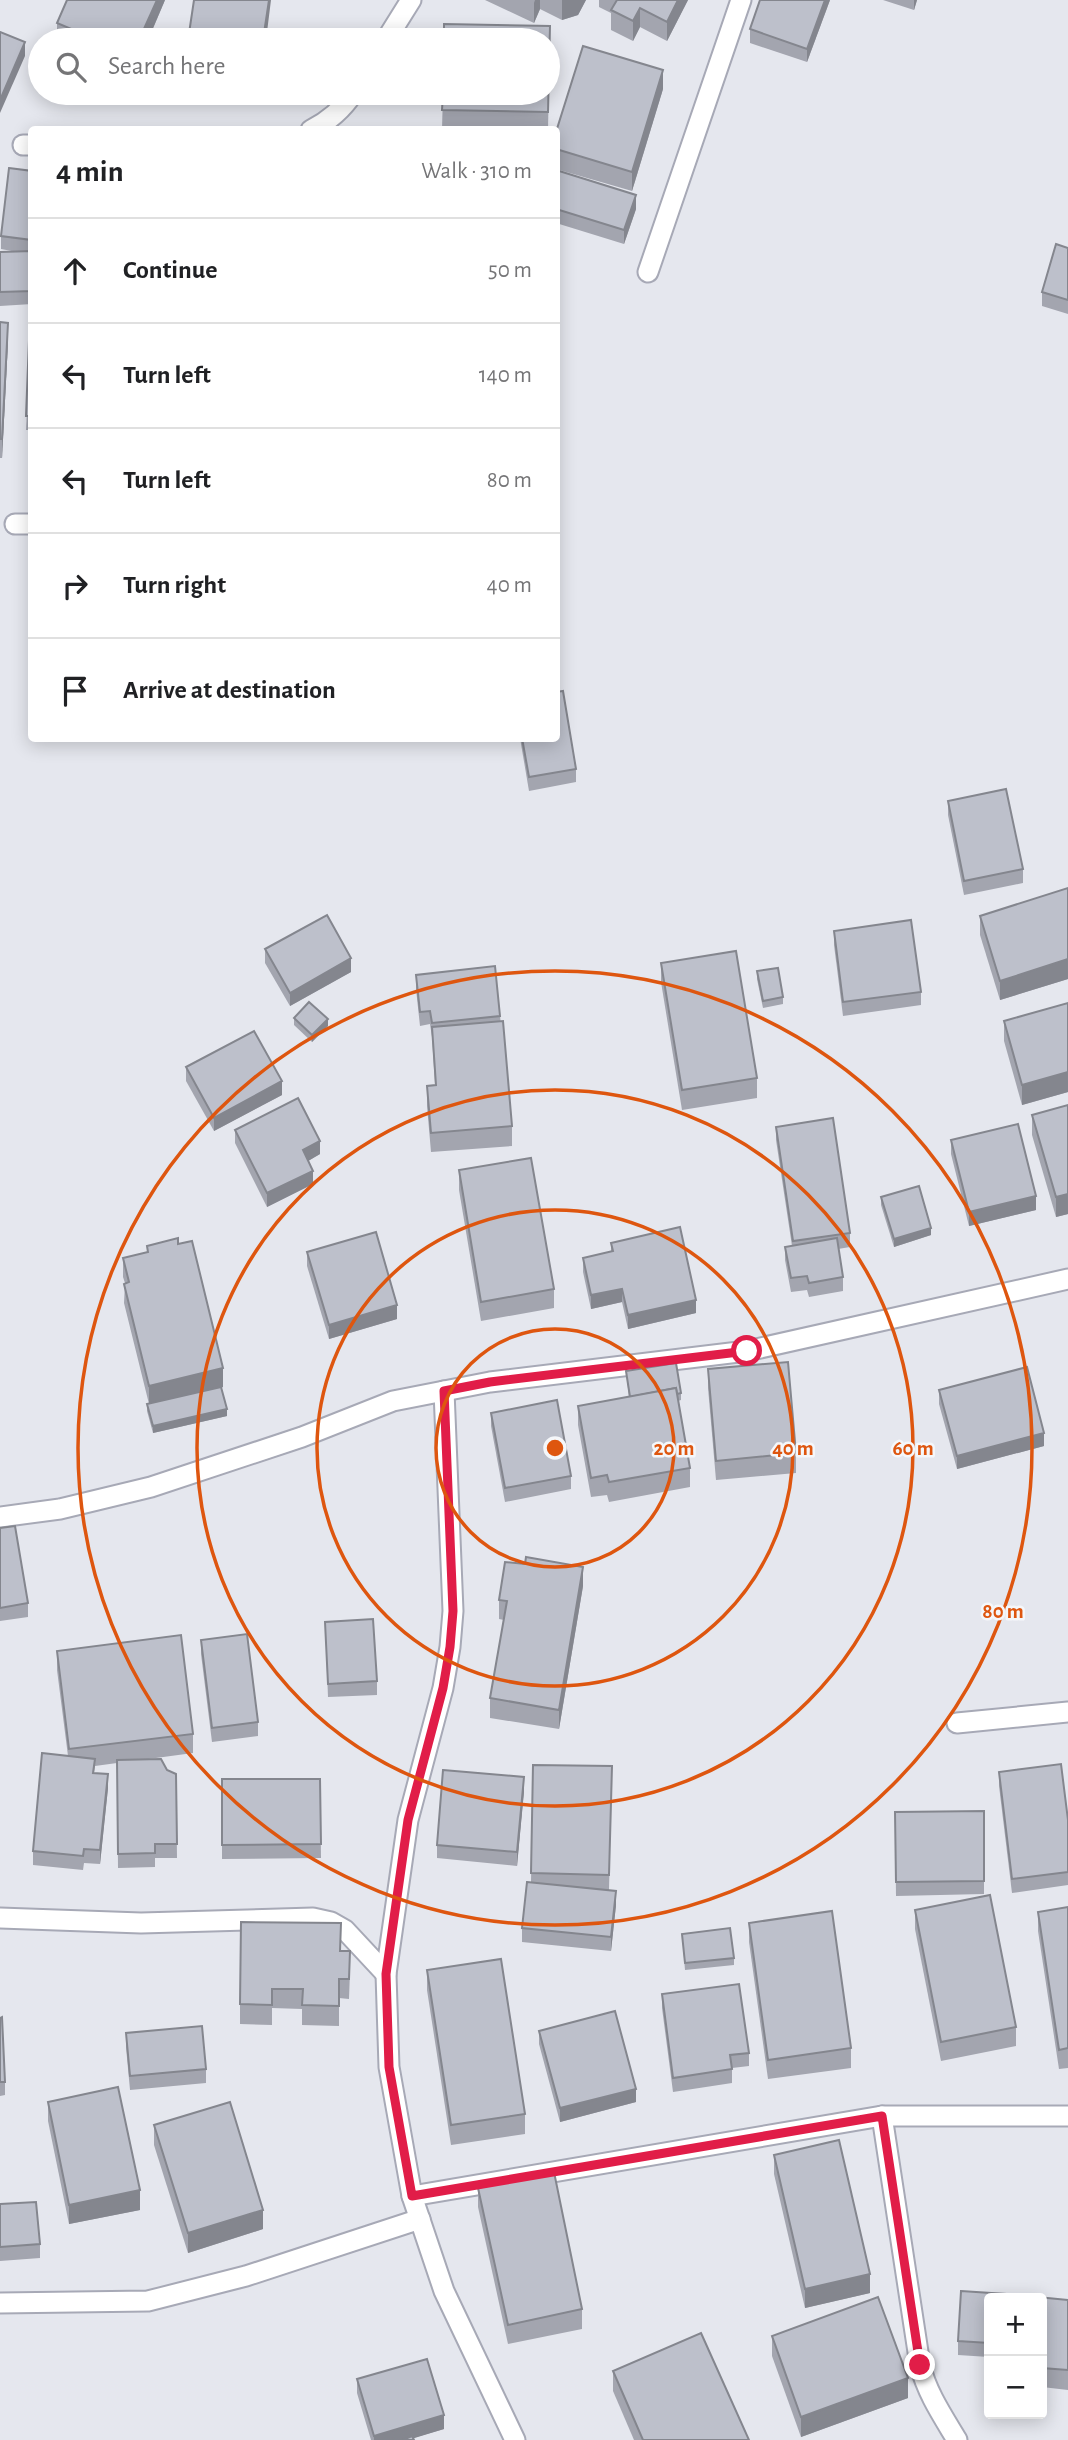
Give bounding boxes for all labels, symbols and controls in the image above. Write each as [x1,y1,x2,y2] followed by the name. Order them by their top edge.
[28,28,560,105] search box
[52,48,90,86] icon: search
[108,53,226,79] text: Search here
[56,157,124,187] text: 4 min
[421,160,532,183] text: Walk · 310 m
[56,252,94,290] icon: ahead
[123,257,218,283] text: Continue
[488,259,532,282] text: 50 m
[56,357,94,395] icon: left
[123,362,211,388] text: Turn left
[479,364,532,387] text: 140 m
[56,462,94,500] icon: left
[123,467,211,493] text: Turn left
[487,469,532,492] text: 80 m
[56,567,94,605] icon: right
[123,572,226,598] text: Turn right
[487,574,532,597] text: 40 m
[56,672,94,710] icon: arrive
[123,677,336,703] text: Arrive at destination
[731,1335,762,1366] route start
[543,1436,567,1460] centre of rings
[654,1438,694,1459] text: 20 m
[772,1438,814,1459] text: 40 m
[892,1438,934,1459] text: 60 m
[982,1601,1024,1622] text: 80 m
[984,2293,1047,2419] map controls
[984,2293,1047,2356] button: +
[904,2349,935,2380] route end
[984,2356,1047,2419] button: −

